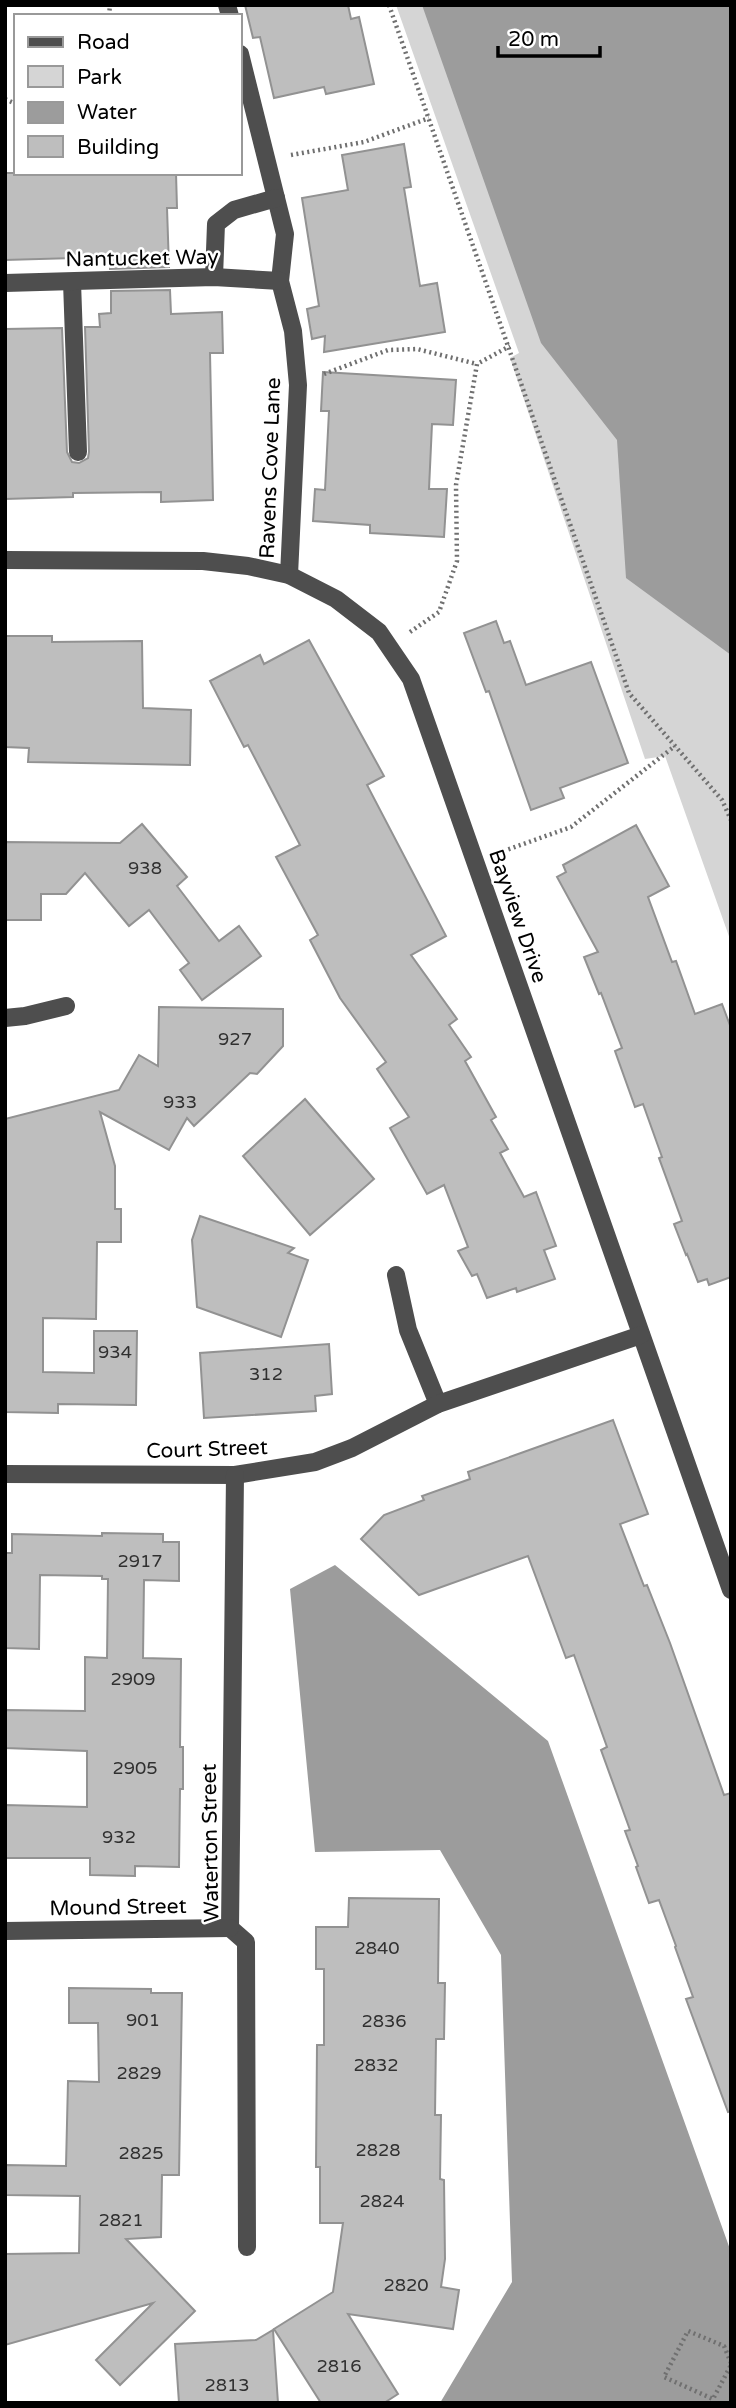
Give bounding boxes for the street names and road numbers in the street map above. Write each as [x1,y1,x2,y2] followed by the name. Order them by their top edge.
[65,245,219,272] street label: Nantucket Way
[255,377,286,559] street label: Ravens Cove Lane
[483,846,552,986] street label: Bayview Drive
[146,1435,268,1464] street label: Court Street
[197,1763,224,1923] street label: Waterton Street
[49,1894,187,1921] street label: Mound Street

